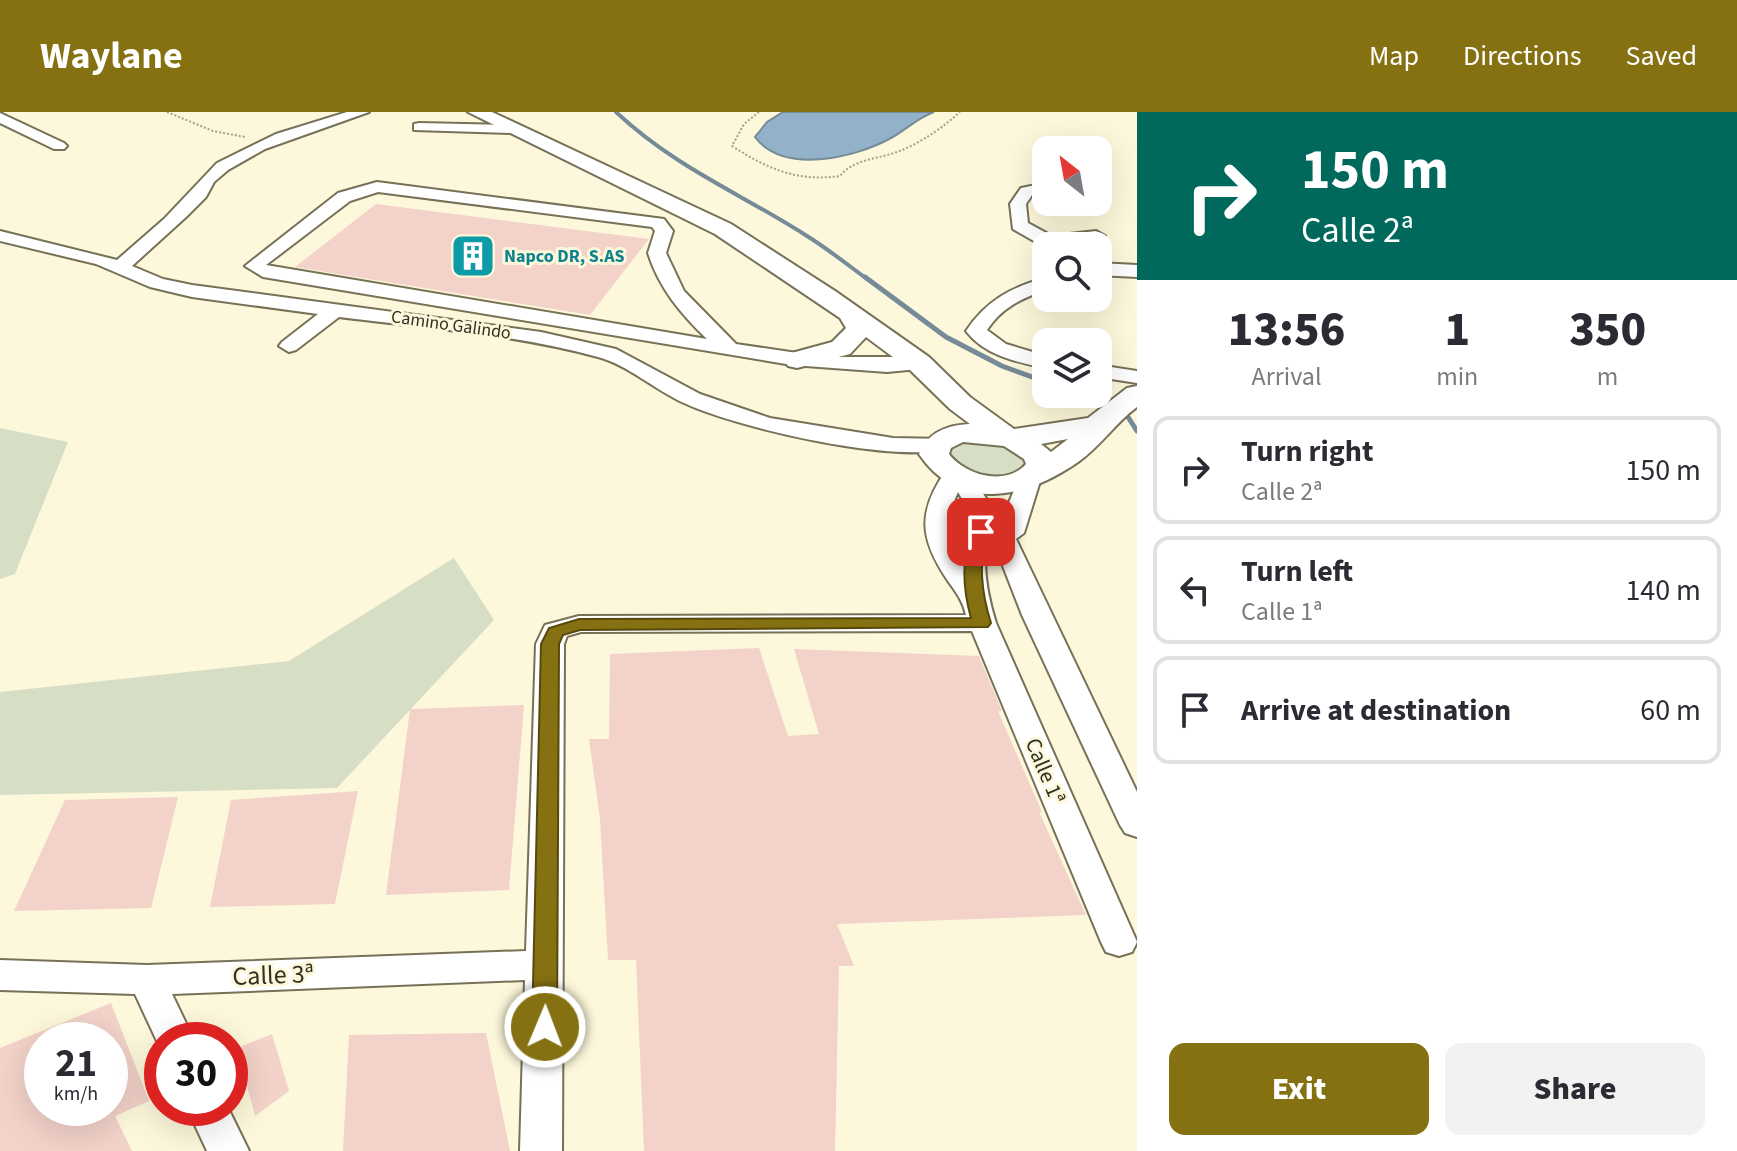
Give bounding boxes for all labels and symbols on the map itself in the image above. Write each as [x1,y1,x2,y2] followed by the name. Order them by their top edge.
[1032,136,1112,216] north arrow
[449,232,497,280] building icon: Napco DR, S.AS
[504,244,624,269] place label: Napco DR, S.AS
[389,304,513,346] street label: Camino Galindo
[947,498,1015,566] pin
[1017,733,1073,809] street label: Calle 1ª
[232,955,314,995] street label: Calle 3ª
[503,985,587,1069] position arrow
[144,1022,248,1126] speed limit sign: 30

